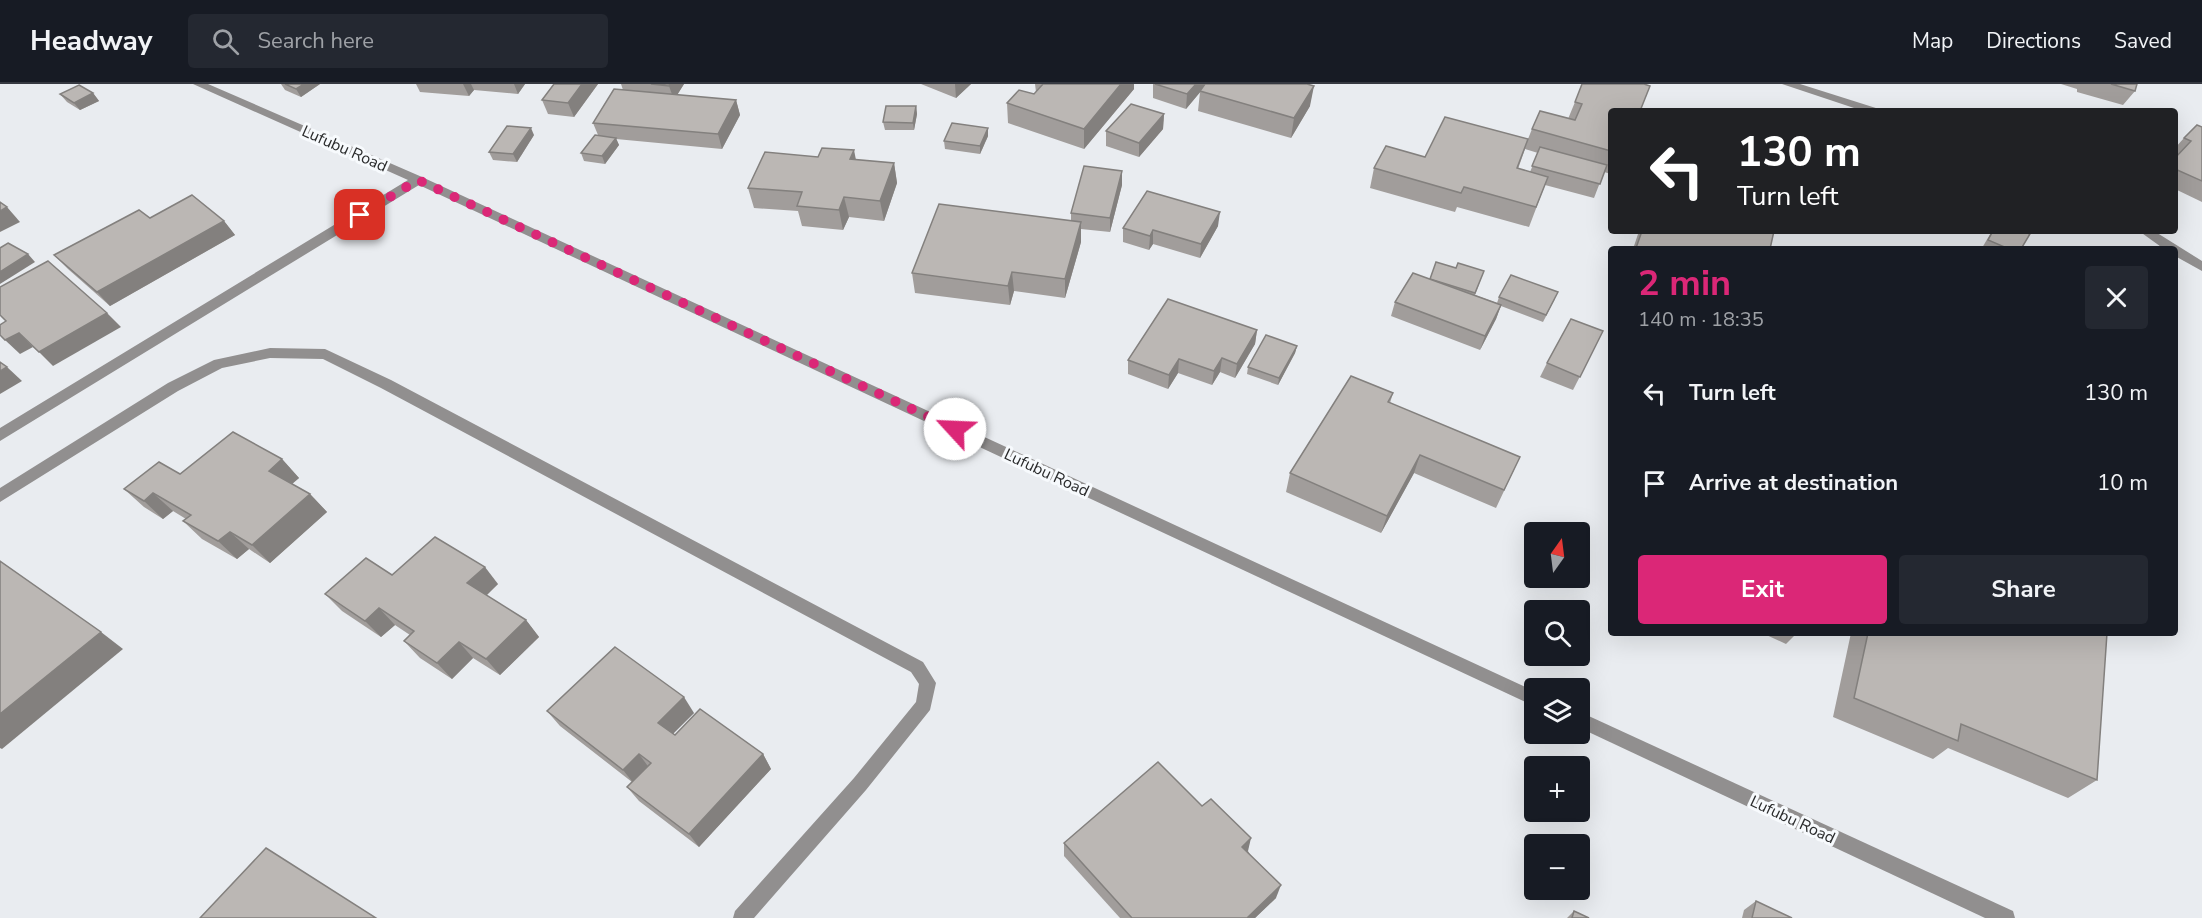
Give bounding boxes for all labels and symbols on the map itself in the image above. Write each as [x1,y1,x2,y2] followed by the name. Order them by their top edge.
[298,120,391,178] street label: Lufubu Road
[334,189,385,240] pin
[923,397,987,461] position arrow
[1000,444,1093,502] street label: Lufubu Road
[1524,522,1590,588] north arrow
[1746,791,1839,849] street label: Lufubu Road

